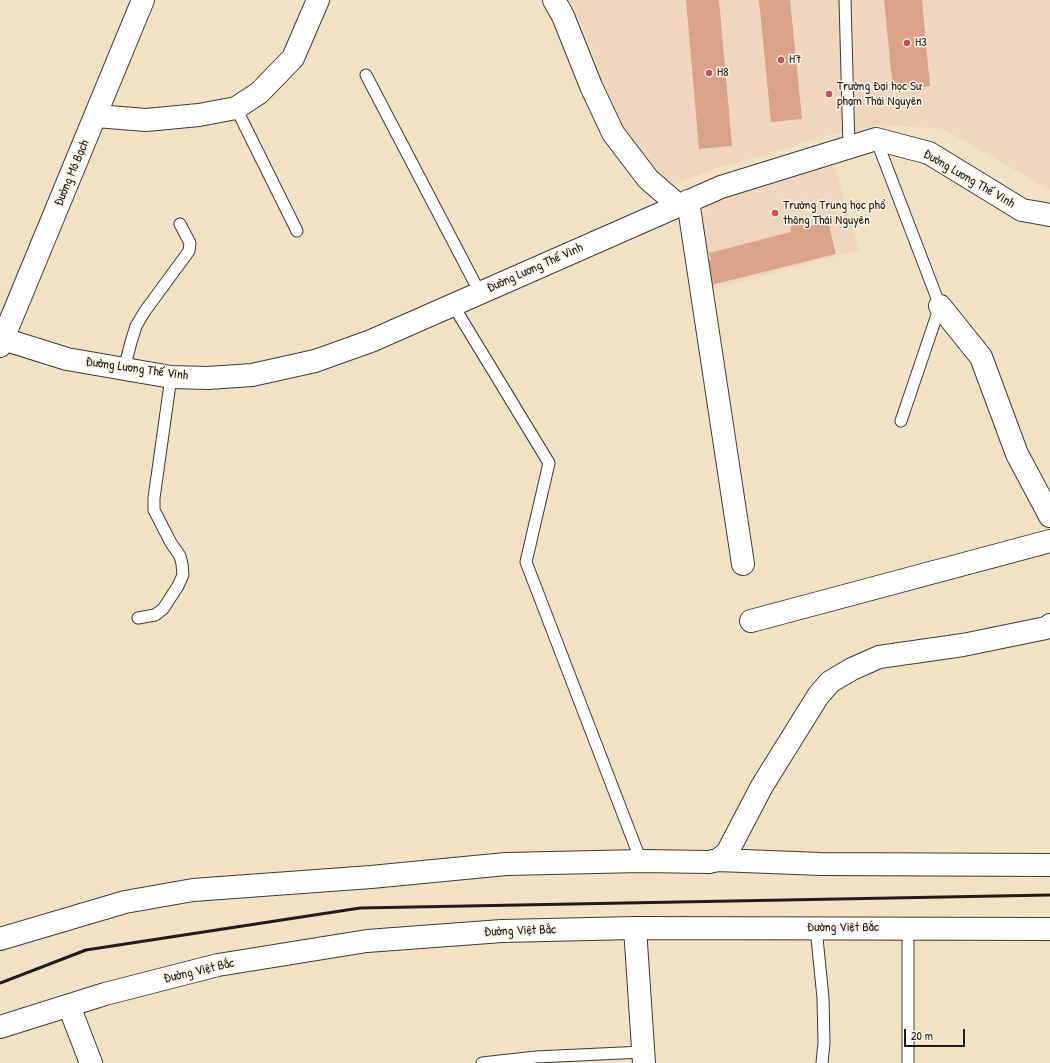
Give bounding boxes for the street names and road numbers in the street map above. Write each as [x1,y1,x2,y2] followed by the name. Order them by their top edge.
[51,138,93,208] street label: Đường Mỏ Bạch
[920,146,1018,212] street label: Đường Lương Thế Vinh
[485,240,585,296] street label: Đường Lương Thế Vinh
[85,354,189,384] street label: Đường Lương Thế Vinh
[807,920,879,936] street label: Đường Việt Bắc
[484,922,556,940] street label: Đường Việt Bắc
[162,955,236,987] street label: Đường Việt Bắc

